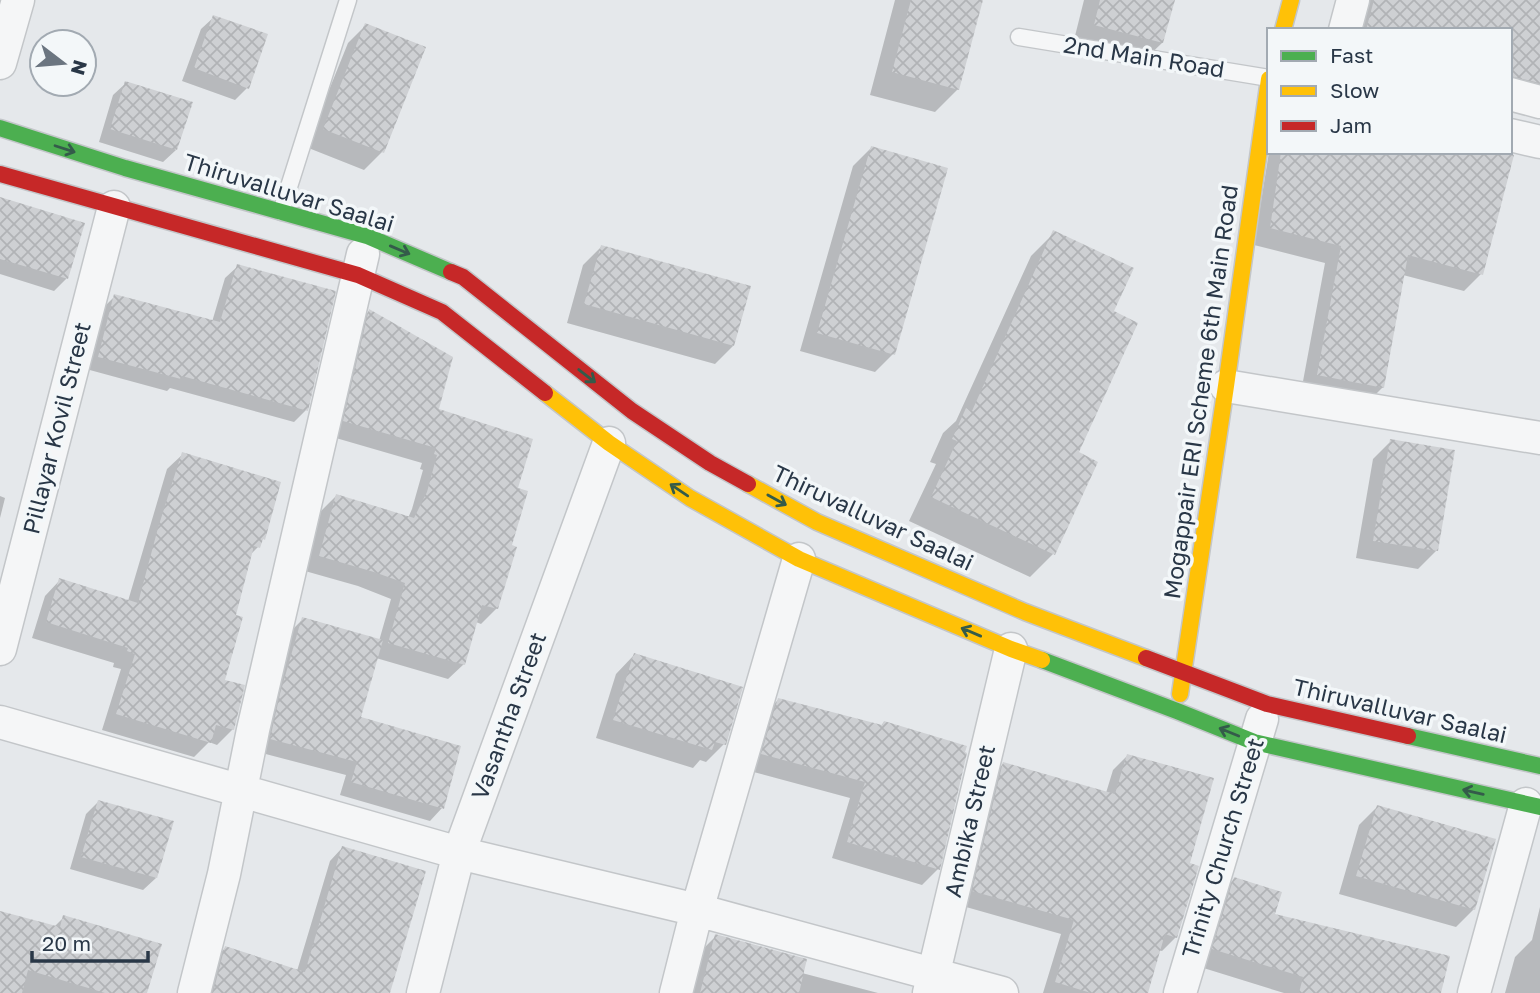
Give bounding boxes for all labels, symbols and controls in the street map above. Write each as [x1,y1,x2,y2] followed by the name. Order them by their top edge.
[28,28,98,98] north arrow
[1267,28,1512,154] legend
[1062,29,1227,83] street label: 2nd Main Road
[1330,42,1373,68] text: Fast
[67,58,93,78] text: N
[1330,77,1379,103] text: Slow
[1330,112,1372,138] text: Jam
[54,143,76,156] one-way arrow
[181,147,398,237] street label: Thiruvalluvar Saalai
[1157,183,1243,601] street label: Mogappair ERI Scheme 6th Main Road
[389,244,410,257] one-way arrow
[16,319,96,537] street label: Pillayar Kovil Street
[578,368,596,383] one-way arrow
[769,458,978,576] street label: Thiruvalluvar Saalai
[670,483,689,497] one-way arrow
[766,494,787,508] one-way arrow
[961,625,982,638] one-way arrow
[465,628,551,803] street label: Vasantha Street
[1291,672,1510,748] street label: Thiruvalluvar Saalai
[1219,724,1240,737] one-way arrow
[1175,734,1269,961] street label: Trinity Church Street
[938,742,1000,900] street label: Ambika Street
[1462,785,1485,798] one-way arrow
[32,920,147,964] scale bar
[42,930,91,956] text: 20 m

